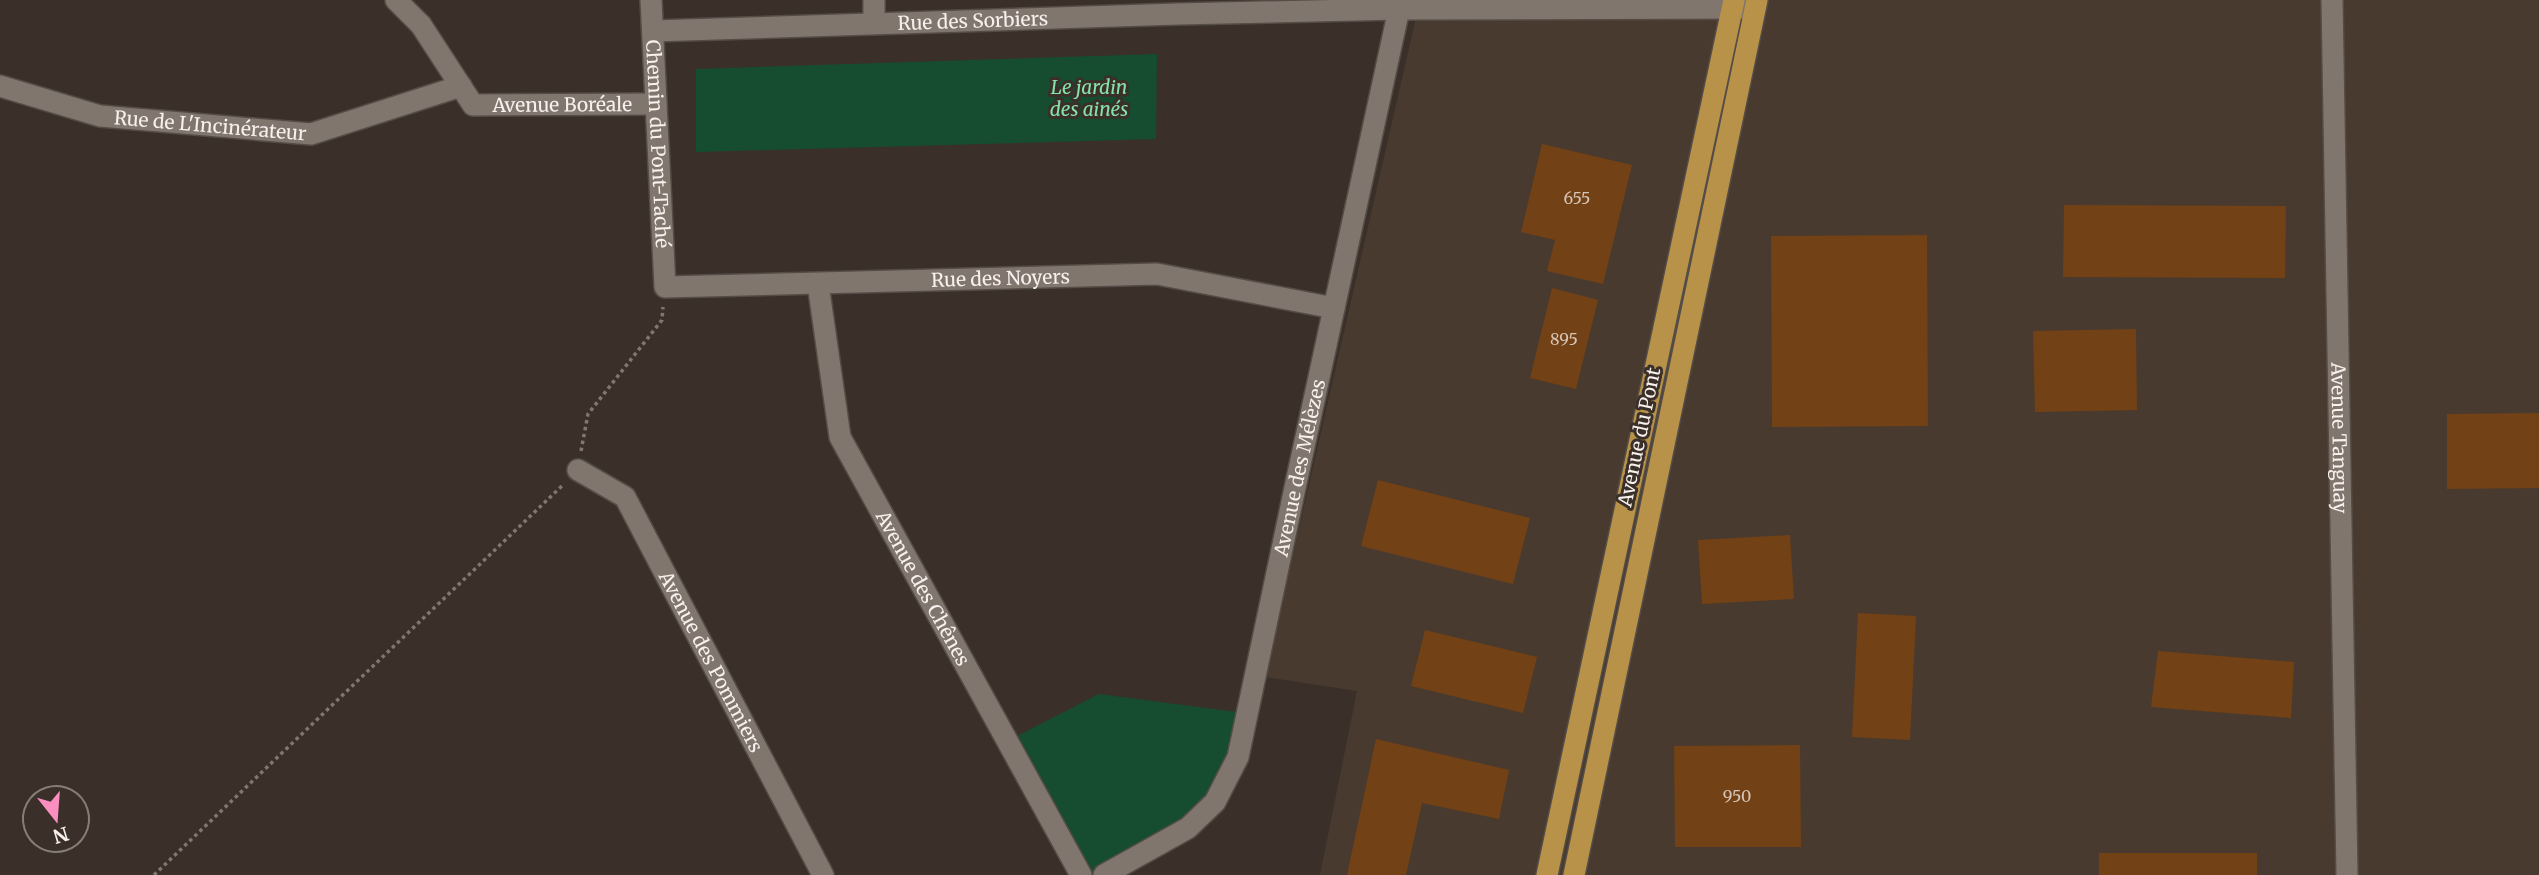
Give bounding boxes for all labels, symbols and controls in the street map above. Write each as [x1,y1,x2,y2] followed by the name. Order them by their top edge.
[897,6,1048,35] street label: Rue des Sorbiers
[641,39,675,249] street label: Chemin du Pont-Taché
[1050,75,1128,121] park label: Le jardin des ainés
[491,92,632,117] street label: Avenue Boréale
[113,105,308,146] street label: Rue de L'Incinérateur
[1564,188,1590,208] house number: 655
[931,264,1070,292] street label: Rue des Noyers
[1550,329,1578,349] house number: 895
[2326,361,2353,514] street label: Avenue Tanguay
[1612,365,1666,510] street label: Avenue du Pont
[1269,377,1330,560] street label: Avenue des Mélèzes
[870,505,975,670] street label: Avenue des Chênes
[653,566,769,756] street label: Avenue des Pommiers
[21,784,91,854] north arrow
[1723,786,1751,806] house number: 950
[50,822,72,849] text: N

